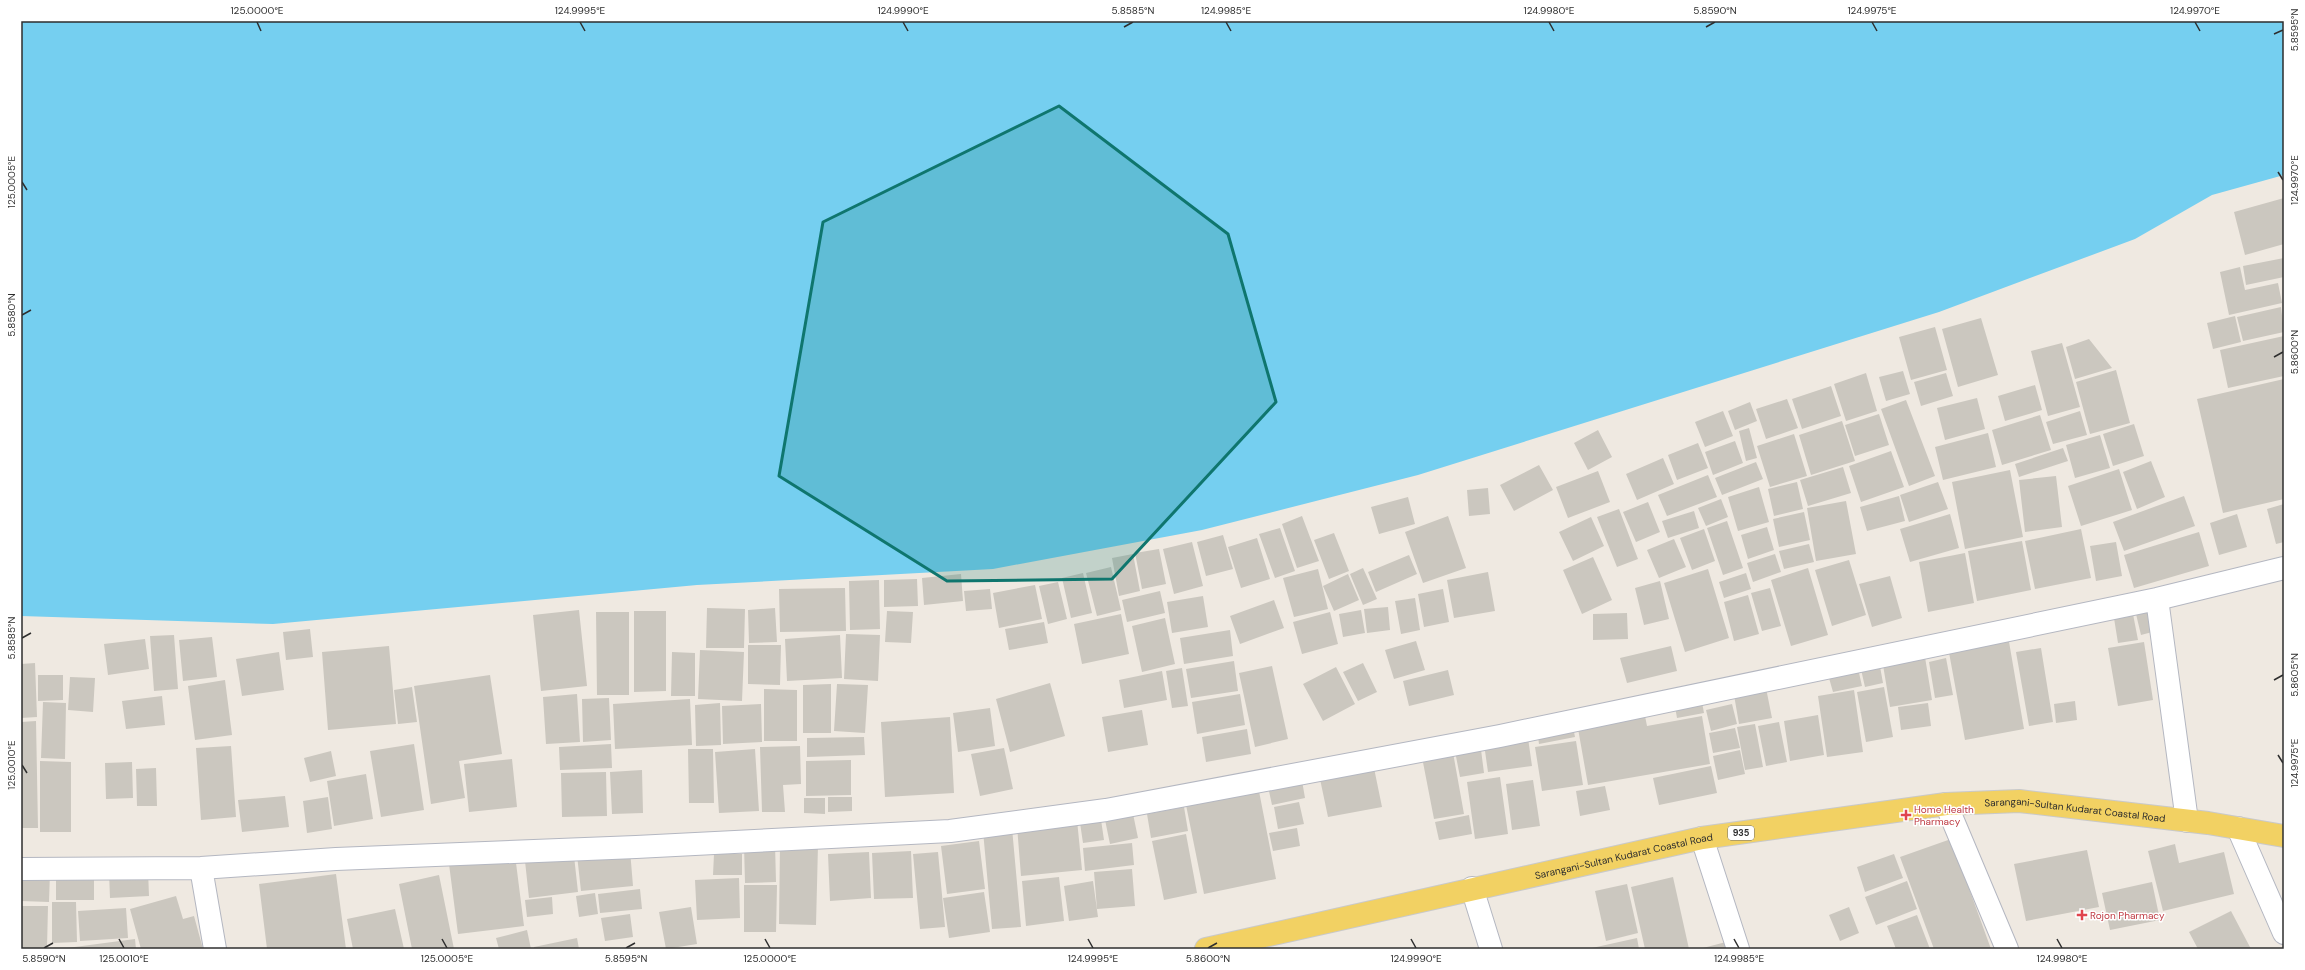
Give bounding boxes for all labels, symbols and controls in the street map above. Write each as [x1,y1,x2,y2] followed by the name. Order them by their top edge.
[231,4,284,17] text: 125.0000°E
[555,4,606,17] text: 124.9995°E
[877,4,929,17] text: 124.9990°E
[1112,4,1154,17] text: 5.8585°N
[1201,4,1251,17] text: 124.9985°E
[1524,4,1575,17] text: 124.9980°E
[1693,4,1737,17] text: 5.8590°N
[1848,4,1897,17] text: 124.9975°E
[2170,4,2220,17] text: 124.9970°E
[2288,9,2301,51] text: 5.8595°N
[2288,155,2301,205] text: 124.9970°E
[5,156,18,208] text: 125.0005°E
[5,293,18,337] text: 5.8580°N
[2288,330,2301,374] text: 5.8600°N
[5,617,18,659] text: 5.8585°N
[2288,653,2301,697] text: 5.8605°N
[2288,738,2301,788] text: 124.9975°E
[5,740,18,790] text: 125.0010°E
[1984,795,2166,825] street label: Sarangani-Sultan Kudarat Coastal Road
[1914,803,1974,828] place label: Home Health Pharmacy
[1901,810,1911,820] marker: Home Health Pharmacy
[1728,826,1754,840] road number: 935
[1534,831,1714,882] street label: Sarangani-Sultan Kudarat Coastal Road
[2090,909,2165,922] place label: Rojon Pharmacy
[2077,910,2087,920] marker: Rojon Pharmacy
[22,952,66,965] text: 5.8590°N
[99,952,149,965] text: 125.0010°E
[421,952,473,965] text: 125.0005°E
[605,952,647,965] text: 5.8595°N
[744,952,797,965] text: 125.0000°E
[1068,952,1119,965] text: 124.9995°E
[1186,952,1230,965] text: 5.8600°N
[1390,952,1442,965] text: 124.9990°E
[1714,952,1764,965] text: 124.9985°E
[2037,952,2088,965] text: 124.9980°E

